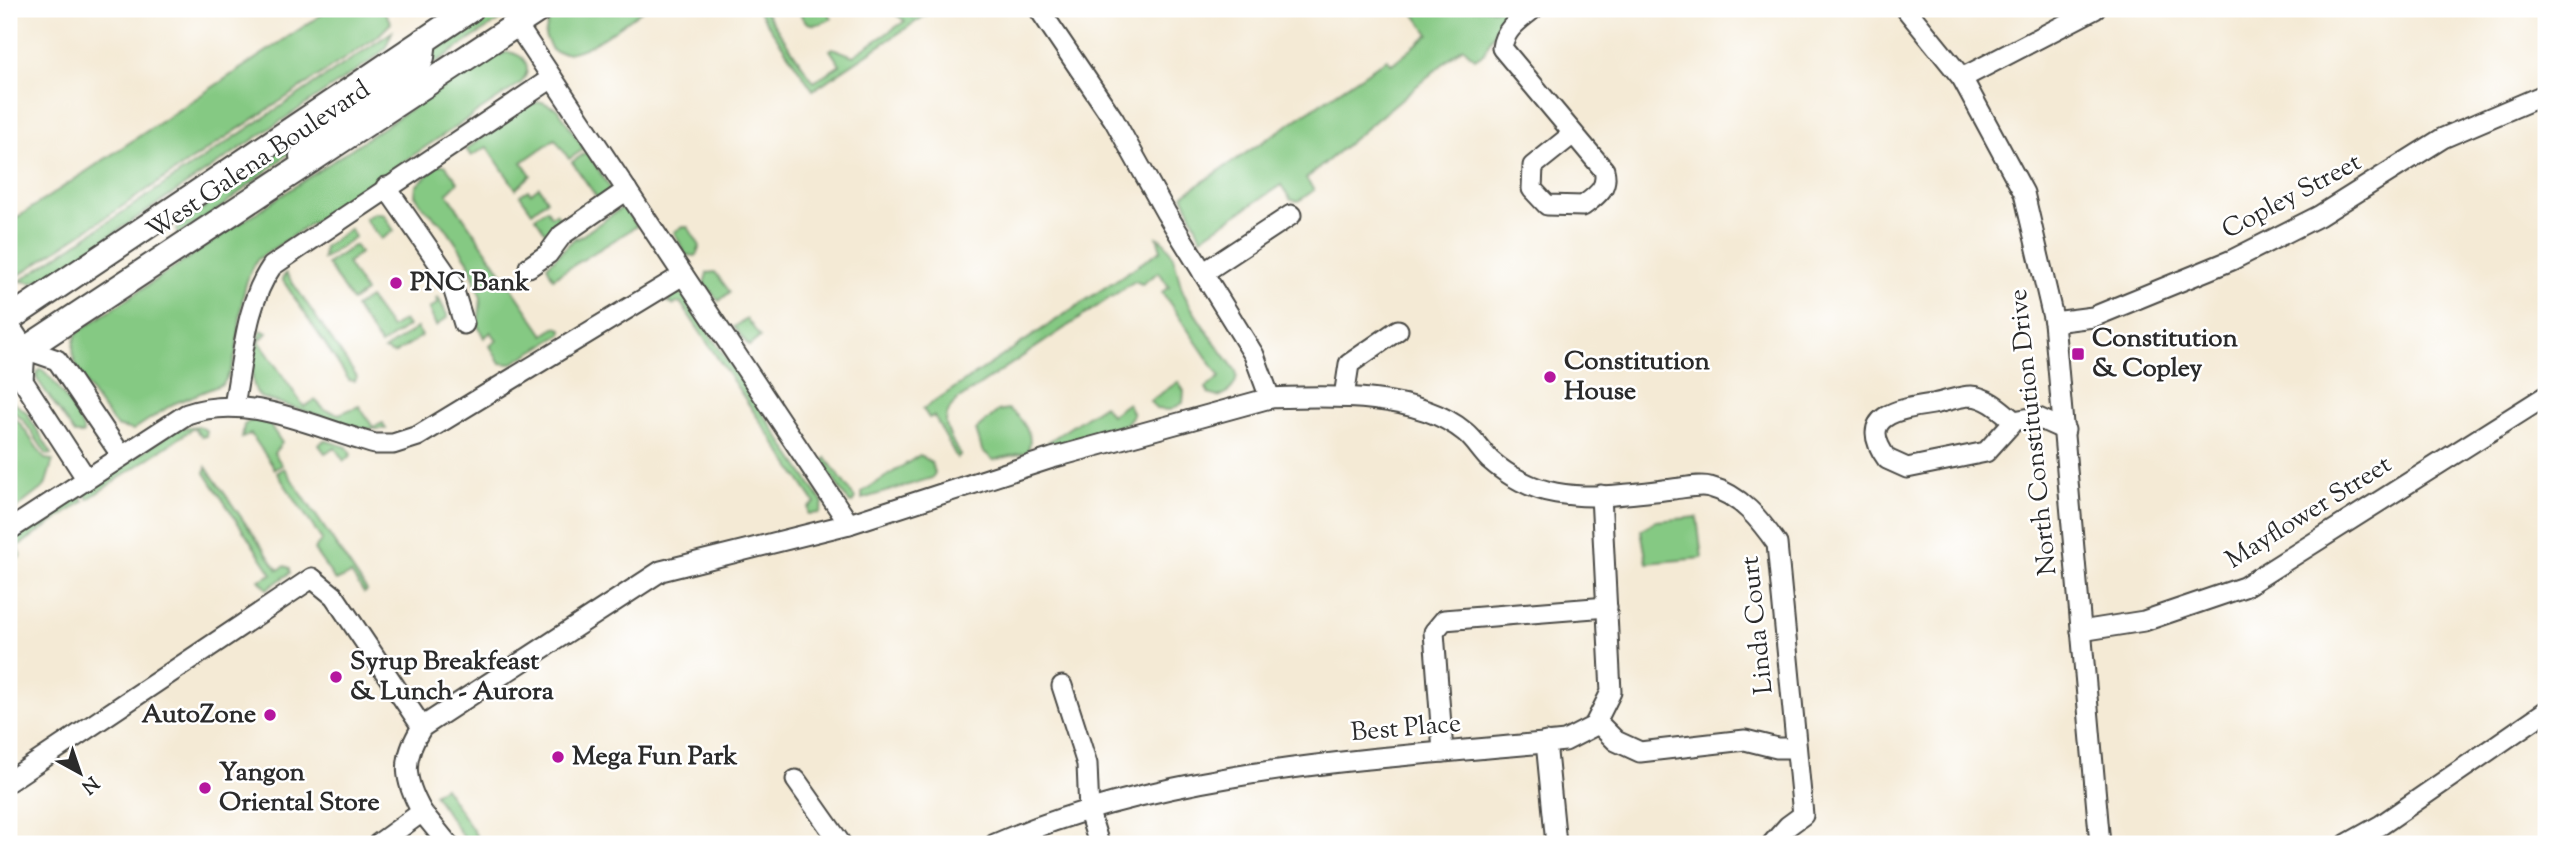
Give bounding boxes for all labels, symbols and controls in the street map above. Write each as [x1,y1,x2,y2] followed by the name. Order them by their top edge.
[140,72,378,250] street label: West Galena Boulevard
[2216,145,2368,249] street label: Copley Street
[410,265,530,302] place label: PNC Bank
[388,275,404,291] marker: PNC Bank
[2001,287,2067,577] street label: North Constitution Drive
[2092,321,2238,388] place label: Constitution & Copley
[1564,344,1710,411] place label: Constitution House
[2070,346,2086,362] marker: Constitution & Copley
[1542,369,1558,385] marker: Constitution House
[2219,447,2399,579] street label: Mayflower Street
[1732,554,1784,696] street label: Linda Court
[350,644,554,711] place label: Syrup Breakfeast & Lunch - Aurora
[328,669,344,685] marker: Syrup Breakfeast & Lunch - Aurora
[142,697,256,734] place label: AutoZone
[1349,706,1463,752] street label: Best Place
[262,707,278,723] marker: AutoZone
[46,738,116,808] north arrow
[572,739,738,776] place label: Mega Fun Park
[550,749,566,765] marker: Mega Fun Park
[219,755,380,822] place label: Yangon Oriental Store
[75,769,104,799] text: N
[197,780,213,796] marker: Yangon Oriental Store

